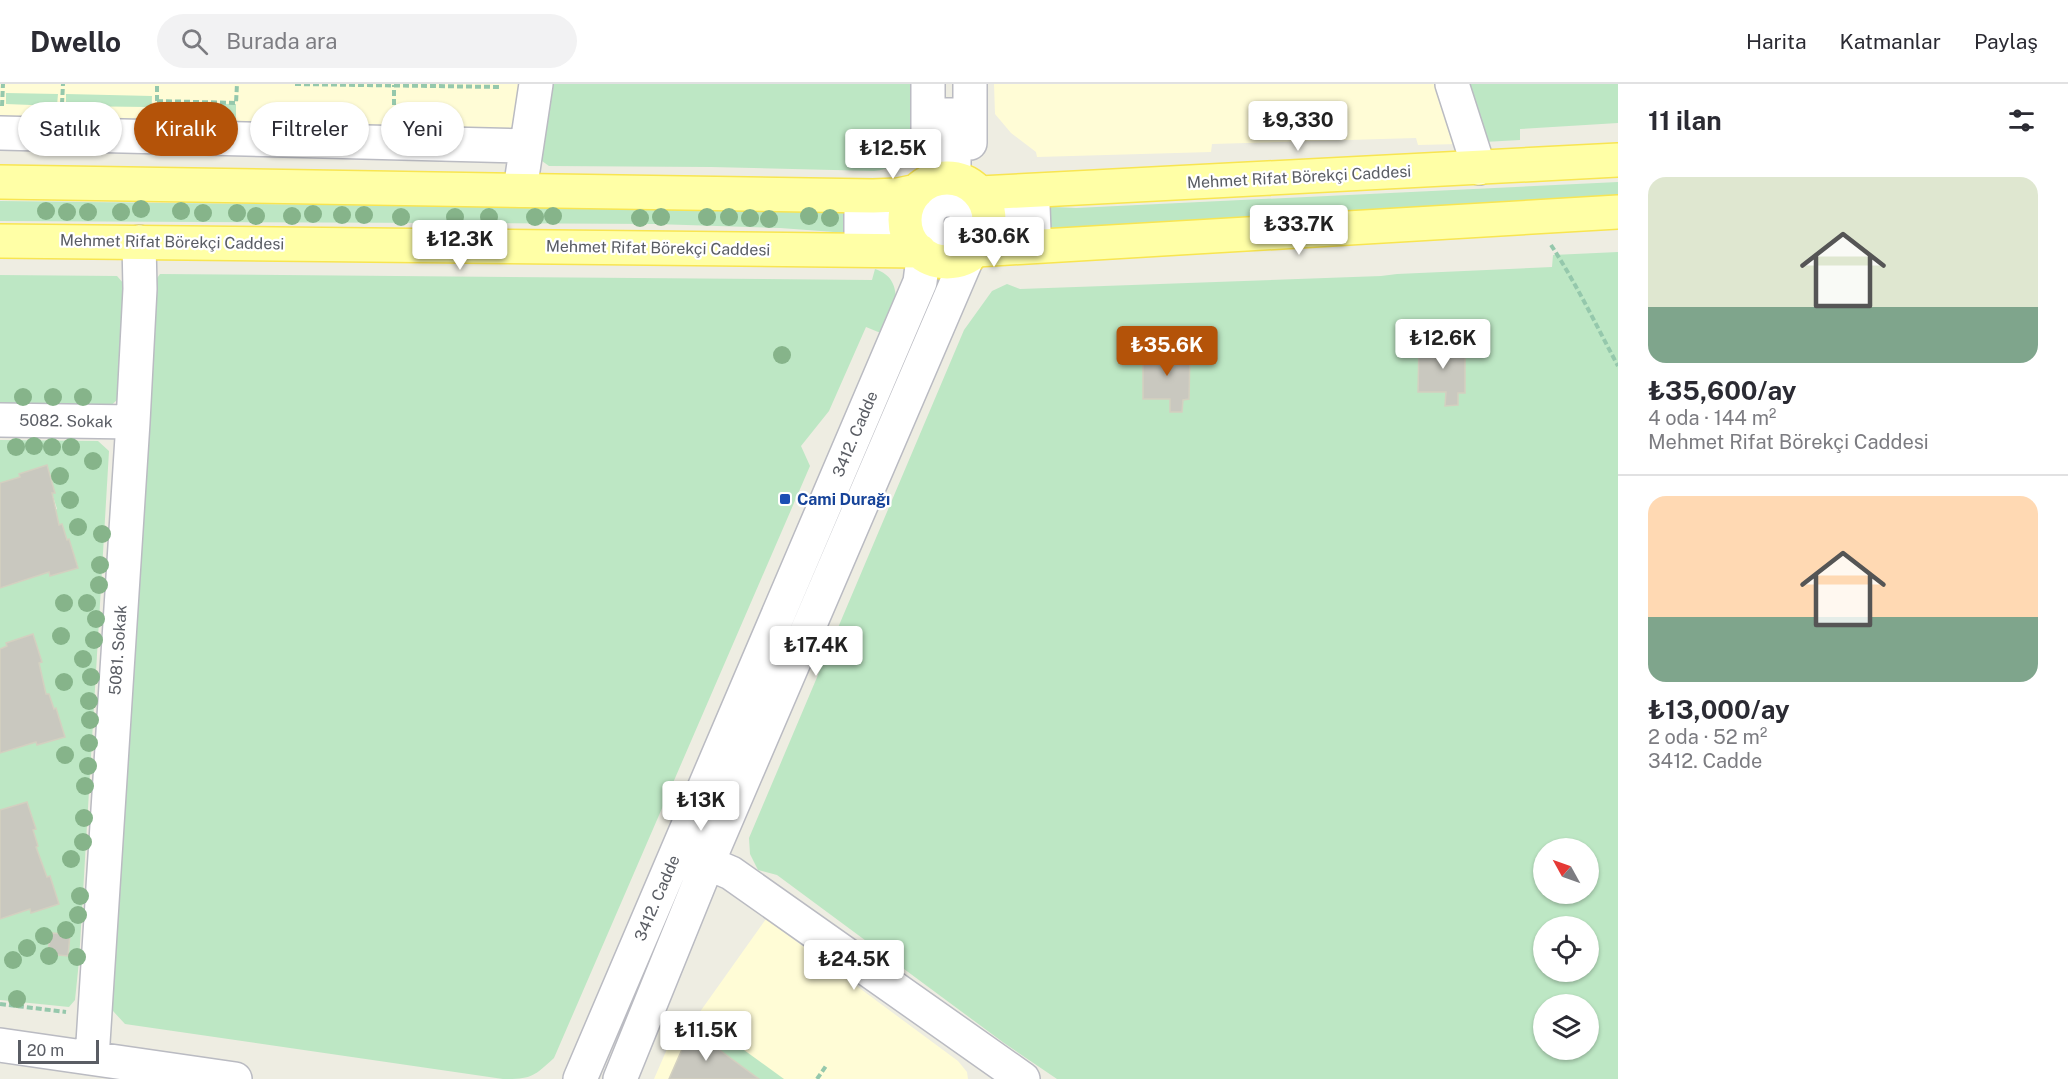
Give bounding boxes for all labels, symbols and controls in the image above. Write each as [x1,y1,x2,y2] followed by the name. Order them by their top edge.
[157,14,577,68] search box
[30,25,121,58] text: Dwello
[178,25,211,58] icon: search
[226,28,337,54] text: Burada ara
[1746,29,1807,54] text: Harita
[1840,29,1941,54] text: Katmanlar
[1974,29,2038,54] text: Paylaş
[1249,101,1347,152] pin: ₺9,330
[18,102,122,156] chip: Satılık
[134,102,238,156] chip: Kiralık
[250,102,369,156] chip: Filtreler
[381,102,464,156] chip: Yeni
[2005,104,2038,137] icon: filters
[1648,105,1722,136] text: 11 ilan
[1262,108,1334,132] text: ₺9,330
[844,129,942,180] pin: ₺12.5K
[859,136,927,160] text: ₺12.5K
[1186,162,1412,192] street label: Mehmet Rifat Börekçi Caddesi
[1250,205,1348,256] pin: ₺33.7K
[1264,212,1334,236] text: ₺33.7K
[1789,216,1897,324] icon: home
[945,217,1043,268] pin: ₺30.6K
[411,220,509,271] pin: ₺12.3K
[958,224,1030,248] text: ₺30.6K
[426,227,494,251] text: ₺12.3K
[60,231,284,253] street label: Mehmet Rifat Börekçi Caddesi
[546,237,770,259] street label: Mehmet Rifat Börekçi Caddesi
[1394,319,1492,370] pin: ₺12.6K
[1118,326,1216,377] pin: ₺35.6K
[1409,326,1477,350] text: ₺12.6K
[1131,333,1203,357] text: ₺35.6K
[1648,375,1796,406] text: ₺35,600/ay
[828,388,882,480] street label: 3412. Cadde
[1648,406,1776,430] text: 4 oda · 144 m²
[19,411,113,431] street label: 5082. Sokak
[1648,430,1929,454] text: Mehmet Rifat Börekçi Caddesi
[797,490,890,509] place label: Cami Durağı
[778,492,792,506] marker: Cami Durağı
[1789,535,1897,643] icon: home
[105,604,131,696] street label: 5081. Sokak
[767,626,865,677] pin: ₺17.4K
[784,633,848,657] text: ₺17.4K
[1648,694,1790,725] text: ₺13,000/ay
[1648,725,1767,749] text: 2 oda · 52 m²
[1648,749,1762,773] text: 3412. Cadde
[665,781,737,832] pin: ₺13K
[676,788,726,812] text: ₺13K
[1533,838,1599,904] north arrow
[1533,838,1599,1060] map controls
[630,852,684,944] street label: 3412. Cadde
[1533,916,1599,982] button: locate
[805,940,903,991] pin: ₺24.5K
[818,947,890,971] text: ₺24.5K
[1533,994,1599,1060] button: layers
[657,1011,755,1062] pin: ₺11.5K
[674,1018,738,1042] text: ₺11.5K
[18,1037,99,1064] scale bar
[27,1041,64,1060] text: 20 m

